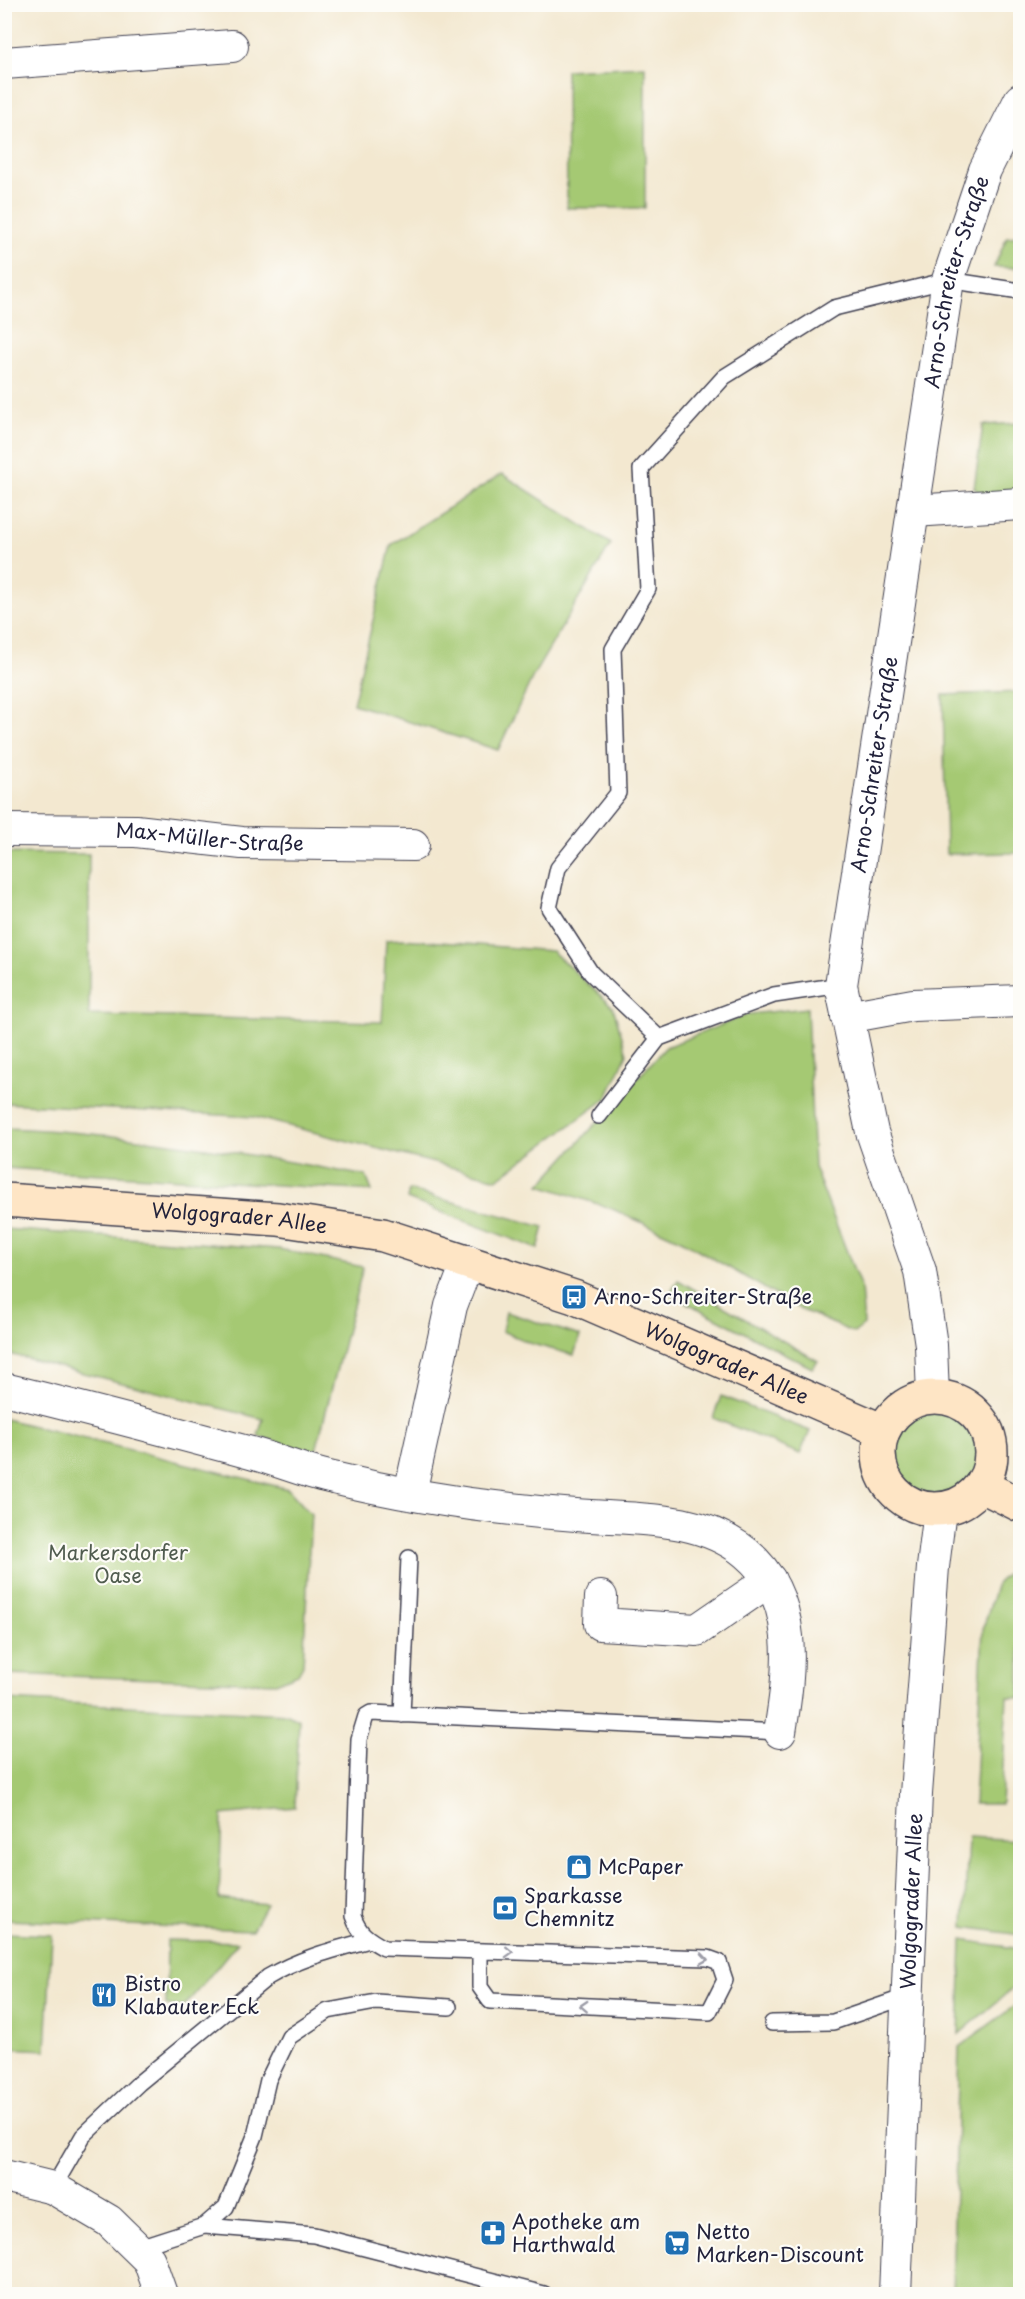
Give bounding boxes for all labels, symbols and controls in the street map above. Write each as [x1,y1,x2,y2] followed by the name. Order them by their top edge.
[916,172,996,390] street label: Arno-Schreiter-Straße
[842,654,905,875] street label: Arno-Schreiter-Straße
[115,815,304,858] street label: Max-Müller-Straße
[150,1194,330,1240] street label: Wolgograder Allee
[594,1281,812,1311] place label: Arno-Schreiter-Straße
[559,1282,589,1312] bus stop icon: Arno-Schreiter-Straße
[640,1313,814,1411] street label: Wolgograder Allee
[48,1537,189,1590] park label: Markersdorfer Oase
[892,1812,929,1990] street label: Wolgograder Allee
[598,1851,684,1881] place label: McPaper
[564,1852,594,1882] shop icon: McPaper
[524,1880,623,1933] place label: Sparkasse Chemnitz
[490,1893,520,1923] bank icon: Sparkasse Chemnitz
[505,1946,514,1958] one-way arrow
[699,1952,709,1964] one-way arrow
[124,1968,259,2021] place label: Bistro Klabauter Eck
[89,1980,119,2010] restaurant icon: Bistro Klabauter Eck
[580,2000,589,2013] one-way arrow
[512,2206,640,2259] place label: Apotheke am Harthwald
[696,2216,864,2269] place label: Netto Marken-Discount
[478,2218,508,2248] pharmacy icon: Apotheke am Harthwald
[662,2228,692,2258] supermarket icon: Netto Marken-Discount

